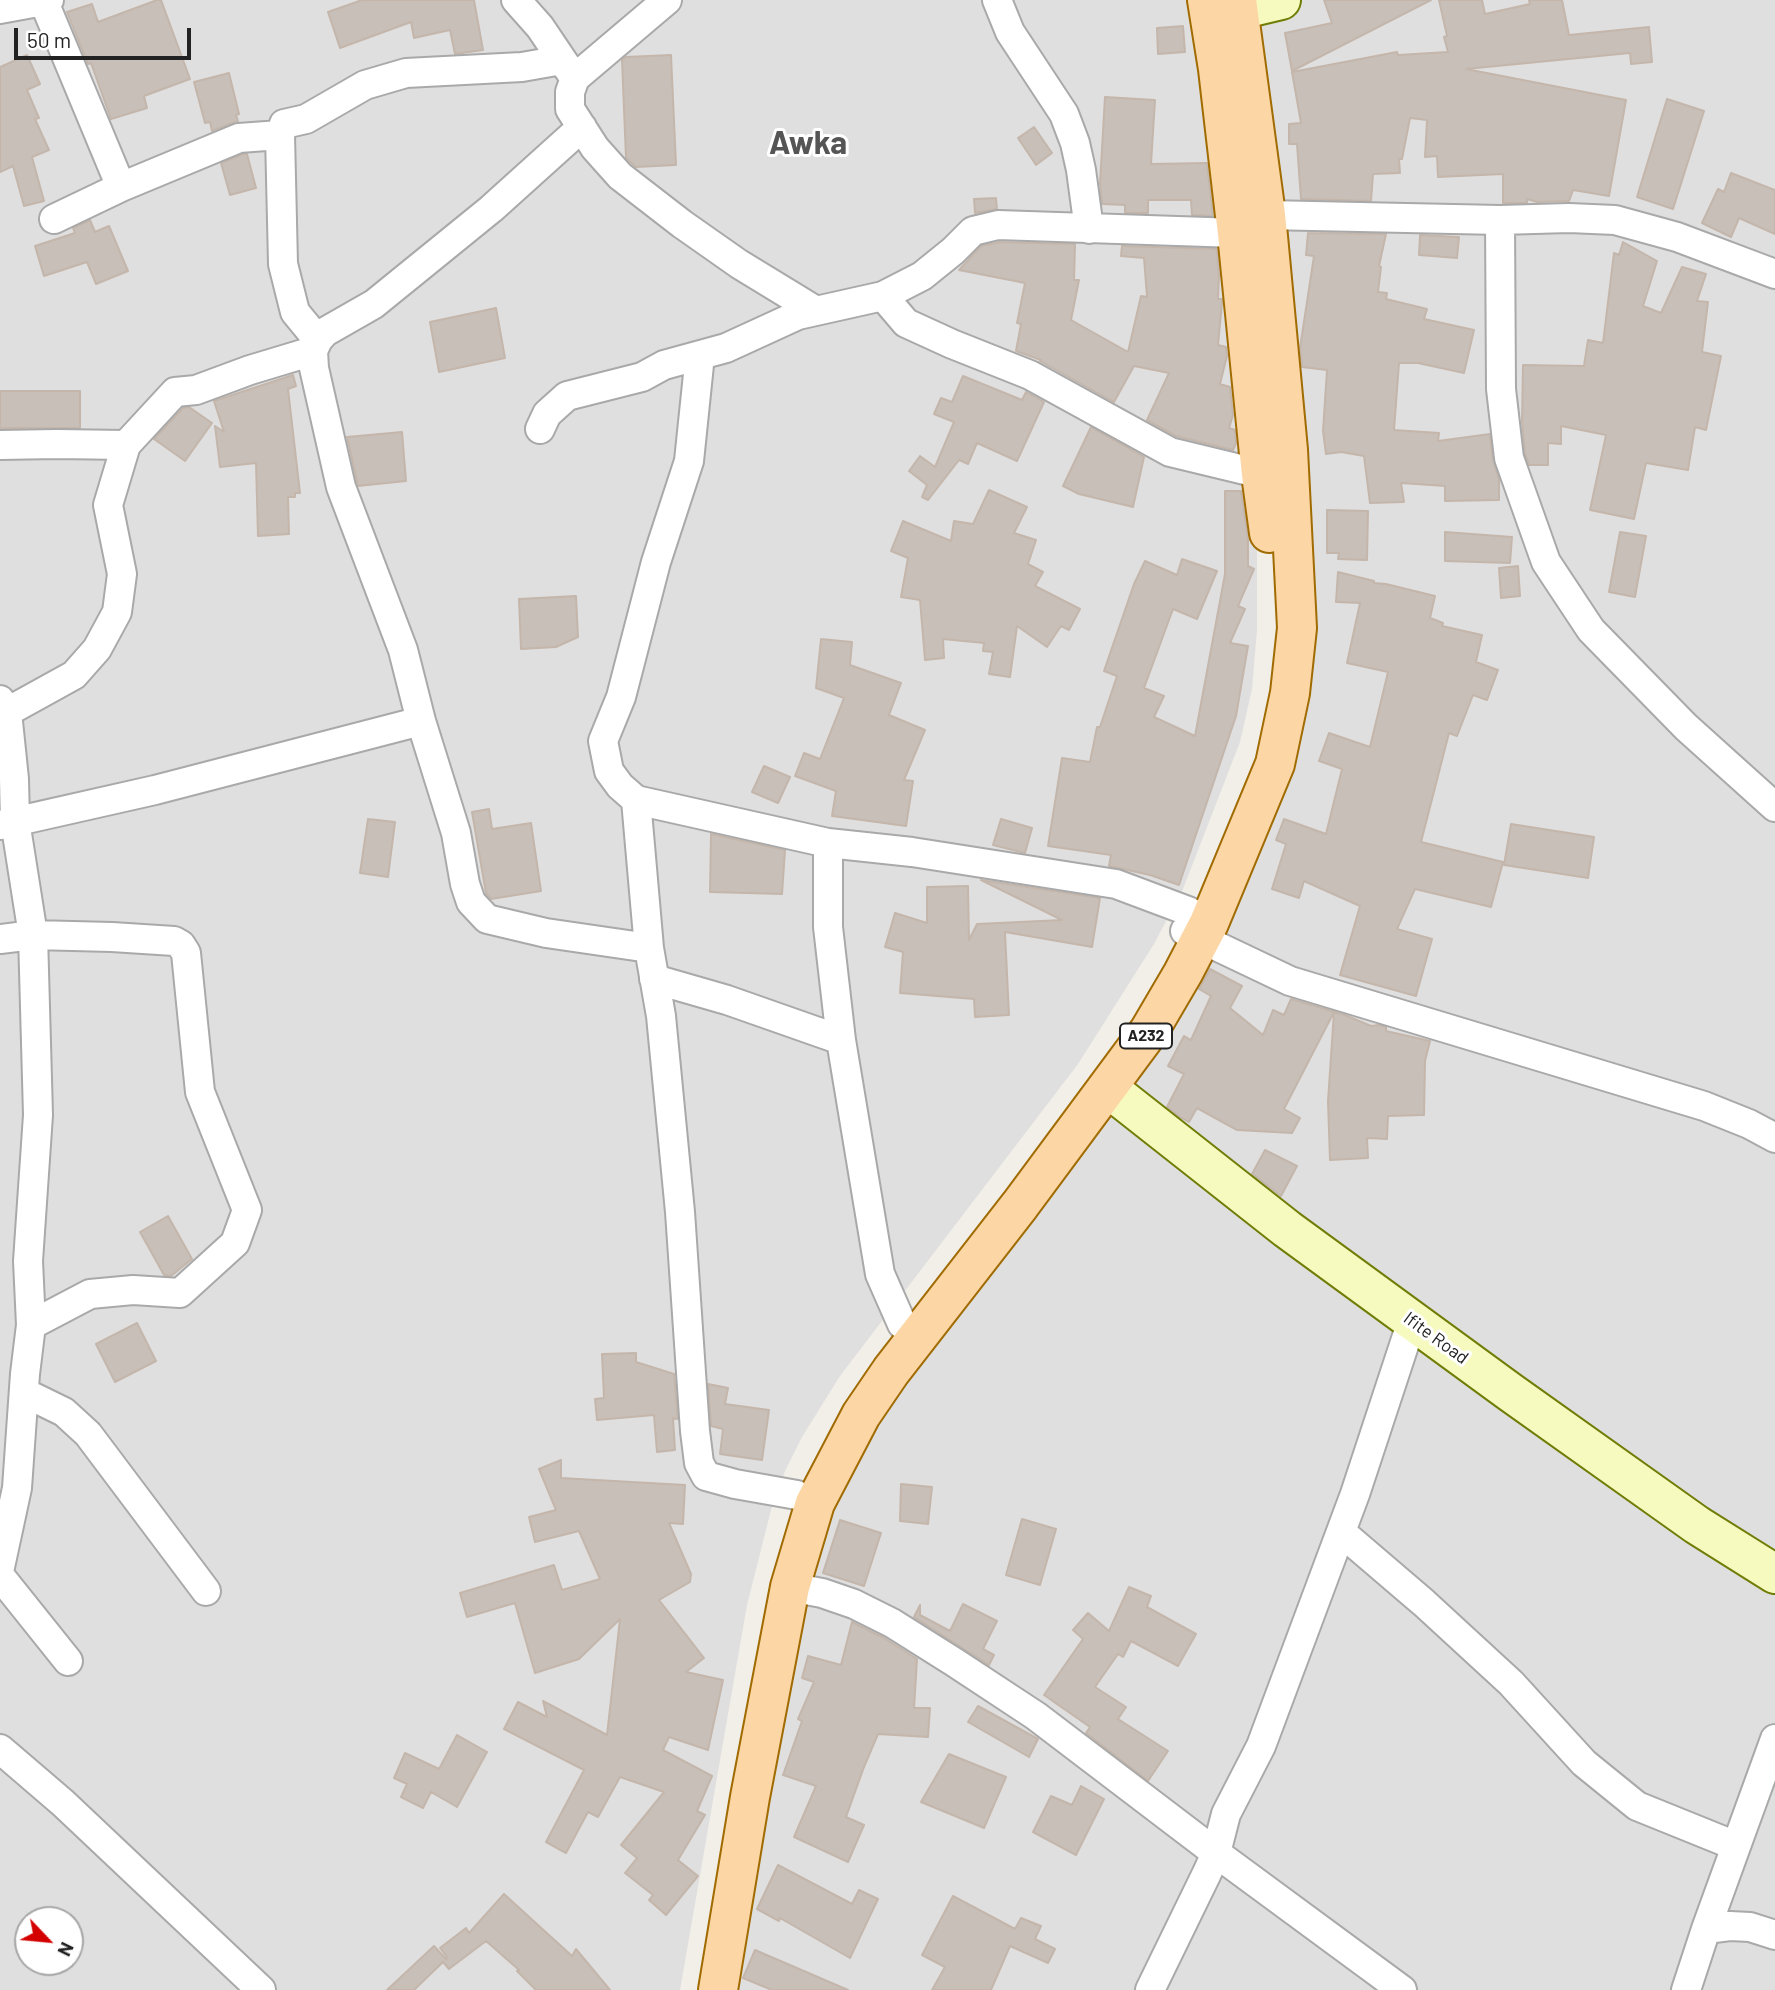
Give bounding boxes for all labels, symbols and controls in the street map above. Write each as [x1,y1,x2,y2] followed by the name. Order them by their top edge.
[18,14,194,58] scale bar
[27,27,71,52] text: 50 m
[769,124,847,162] district label: Awka
[1120,1024,1172,1048] road number: A232
[1399,1307,1473,1369] street label: Ifite Road
[14,1906,84,1976] north arrow
[53,1939,80,1960] text: N

